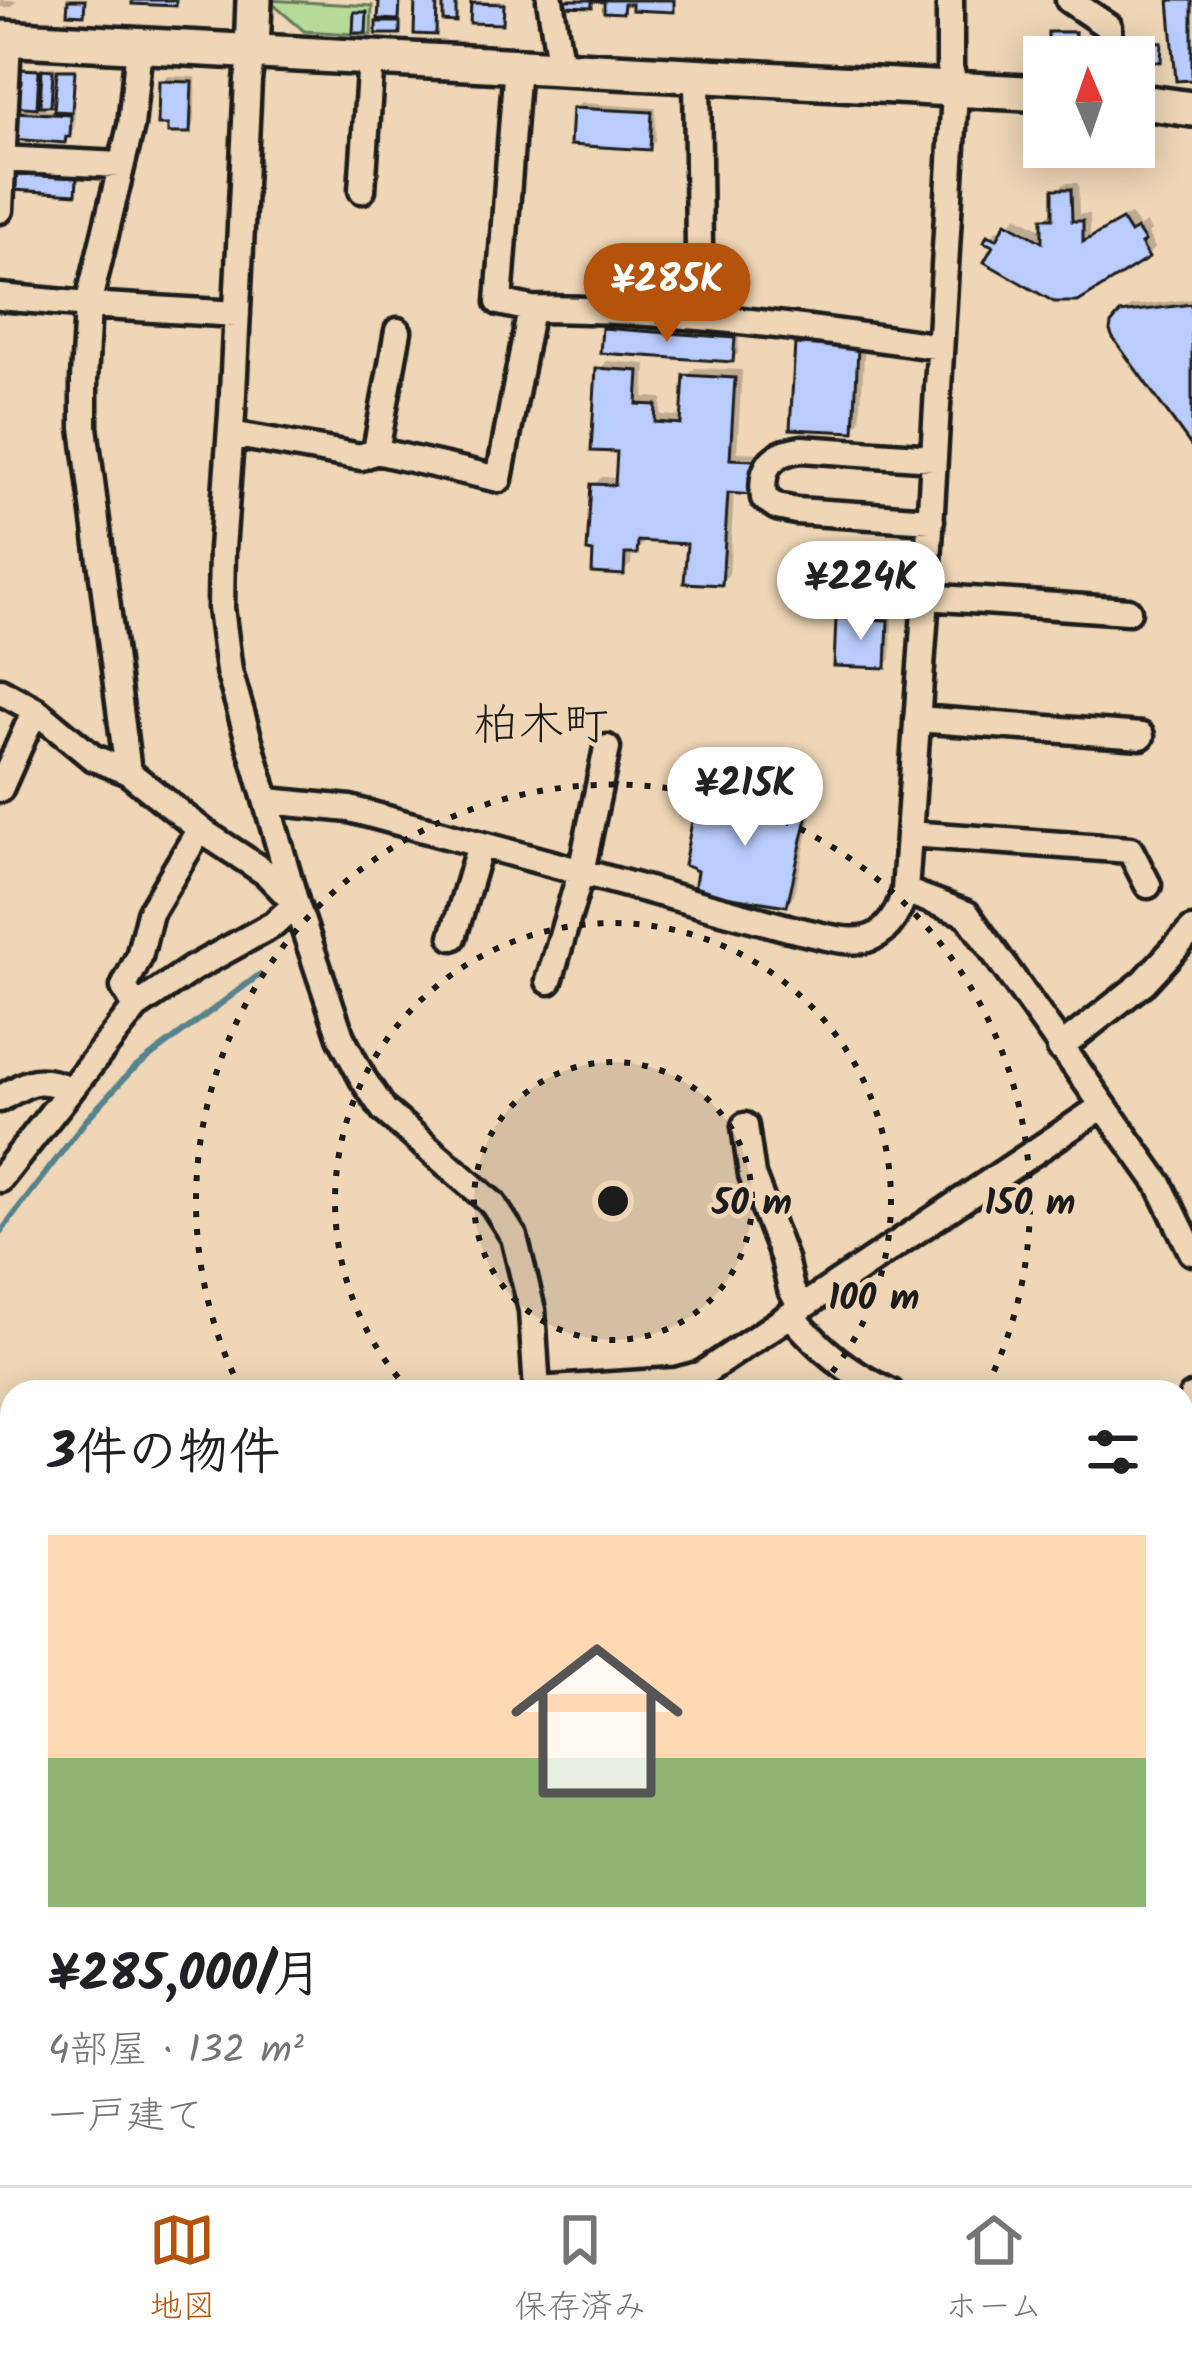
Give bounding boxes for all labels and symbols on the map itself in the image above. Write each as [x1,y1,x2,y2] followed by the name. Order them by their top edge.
[1023,36,1155,168] north arrow
[583,243,751,345] pin: ¥285K
[777,541,945,643] pin: ¥224K
[473,691,609,763] district label: 柏木町
[661,747,829,849] pin: ¥215K
[711,1176,792,1233] text: 50 m
[985,1176,1075,1233] text: 150 m
[592,1180,634,1222] centre of rings
[828,1271,920,1328] text: 100 m

